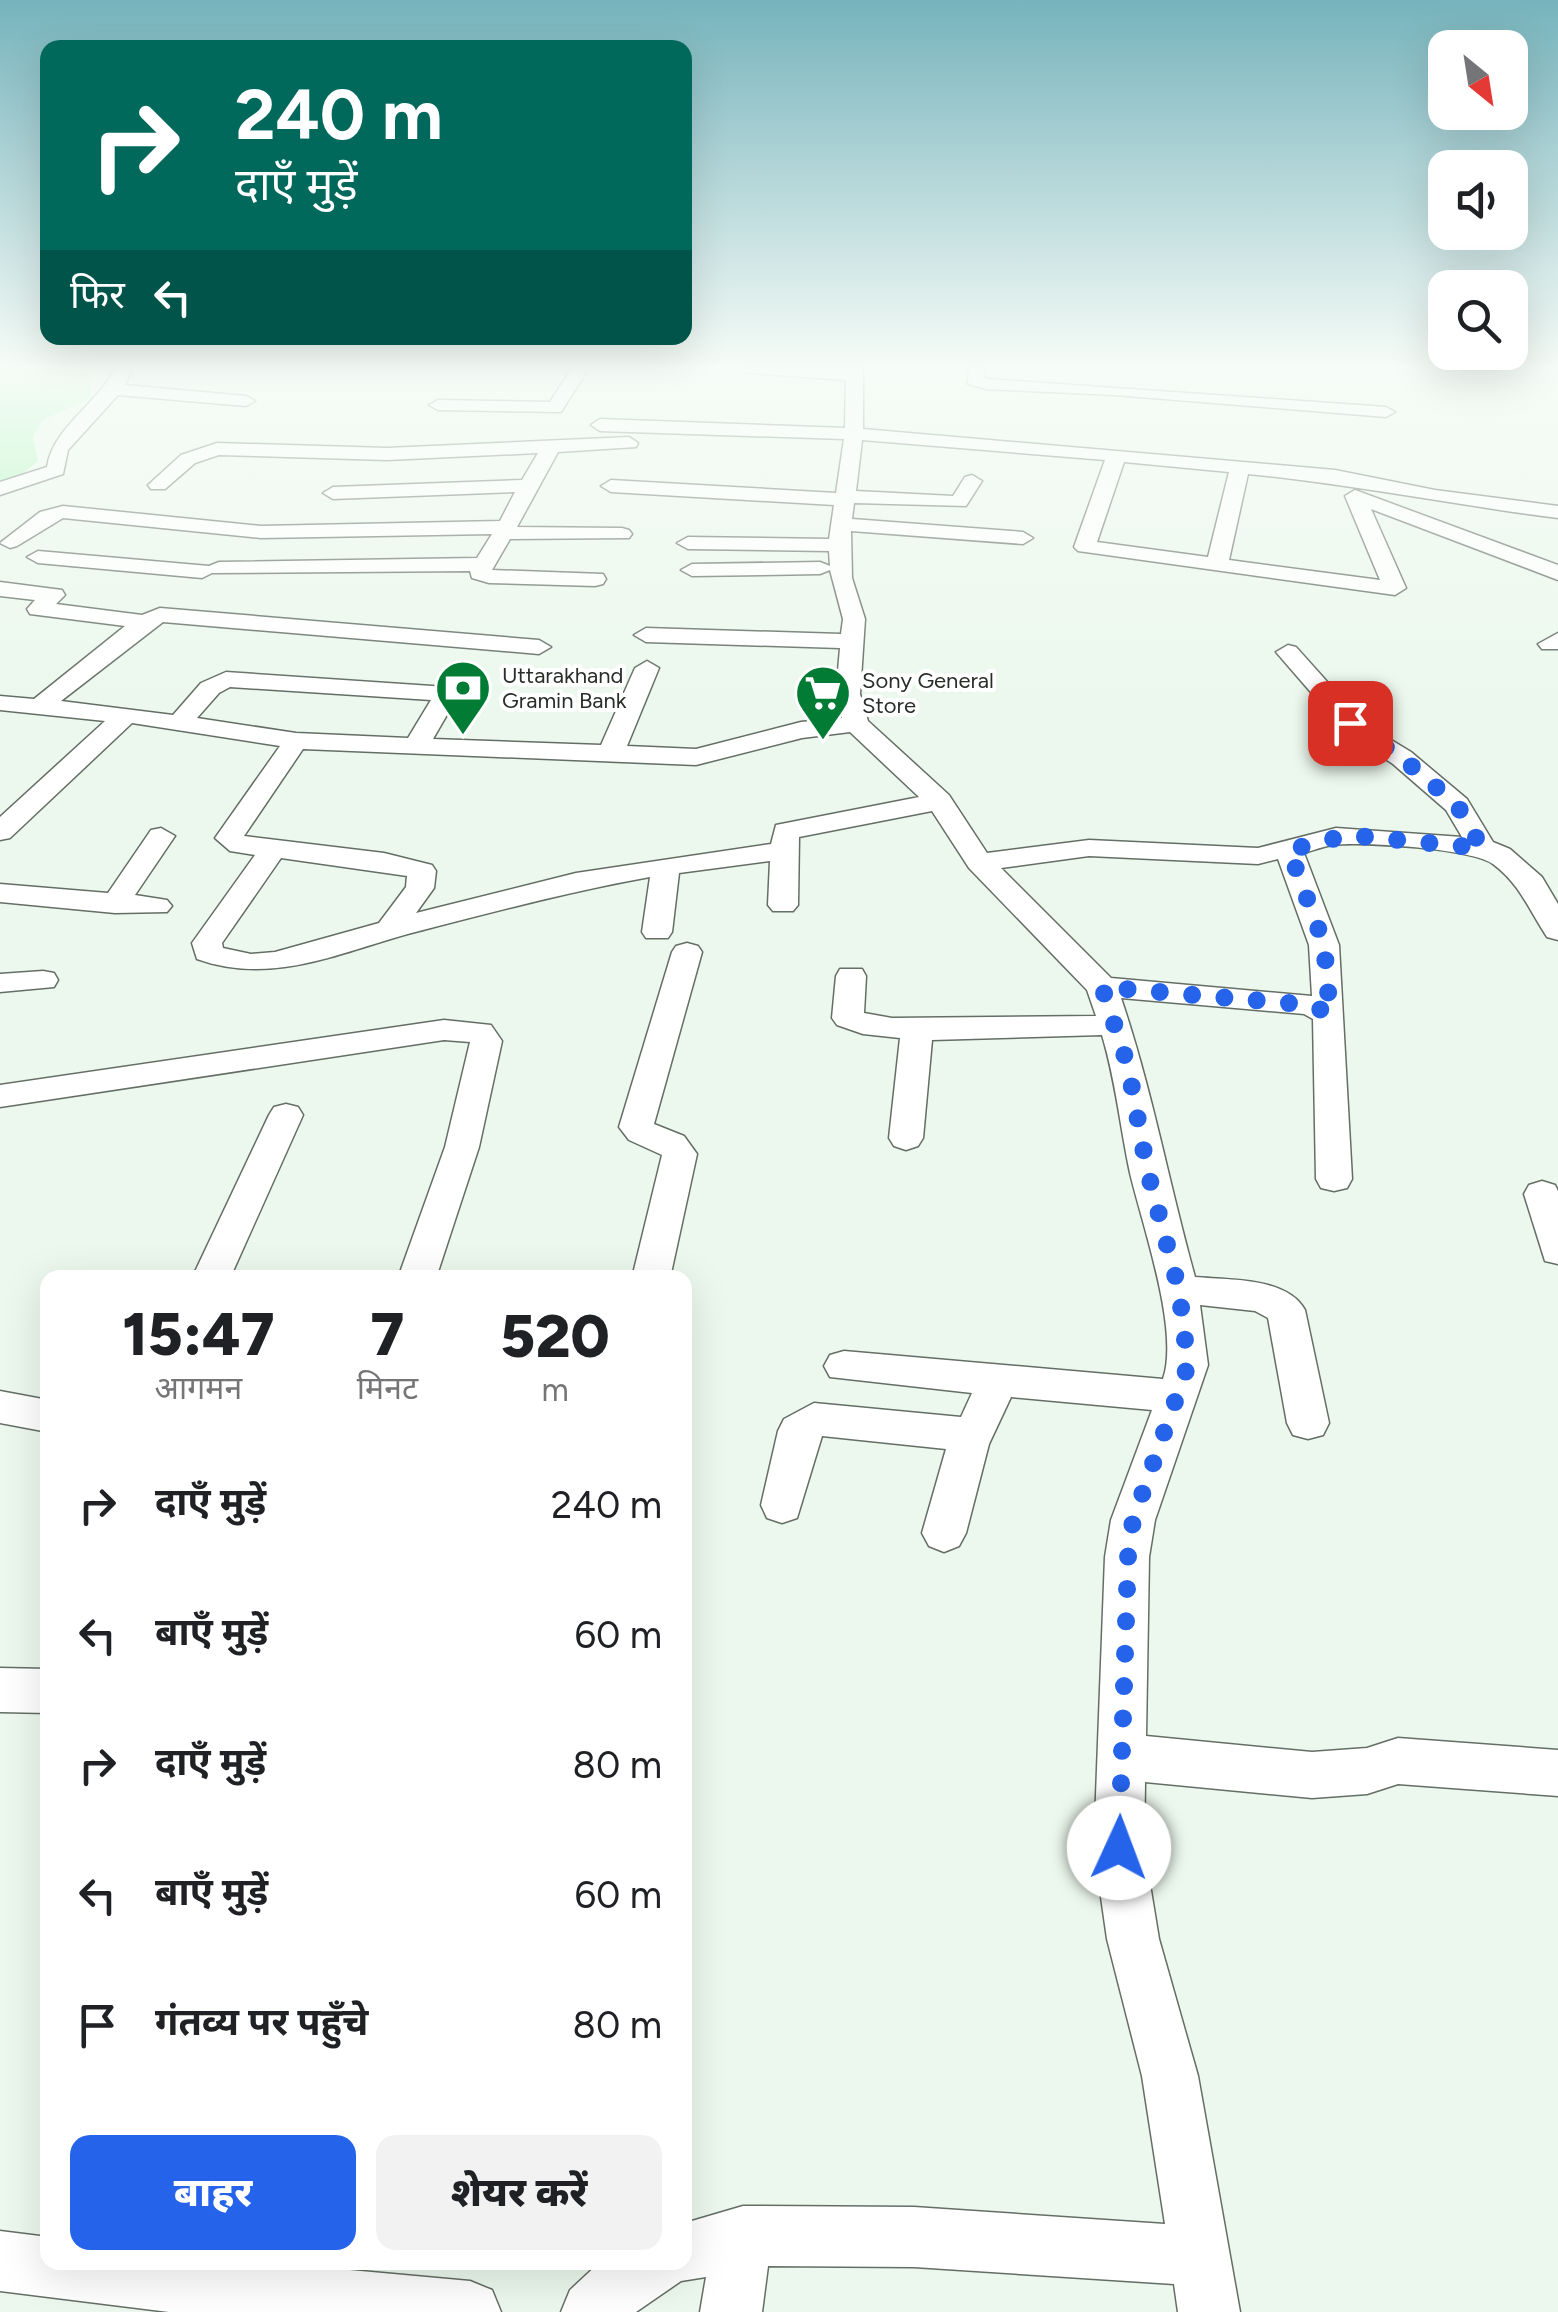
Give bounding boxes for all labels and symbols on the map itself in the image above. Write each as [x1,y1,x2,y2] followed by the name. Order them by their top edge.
[1428,30,1528,130] north arrow
[433,658,493,737] bank icon: Uttarakhand Gramin Bank
[502,662,627,714] place label: Uttarakhand Gramin Bank
[793,663,853,742] supermarket icon: Sony General Store
[862,667,994,719] place label: Sony General Store
[1308,681,1393,766] pin
[1067,1796,1171,1900] position arrow

